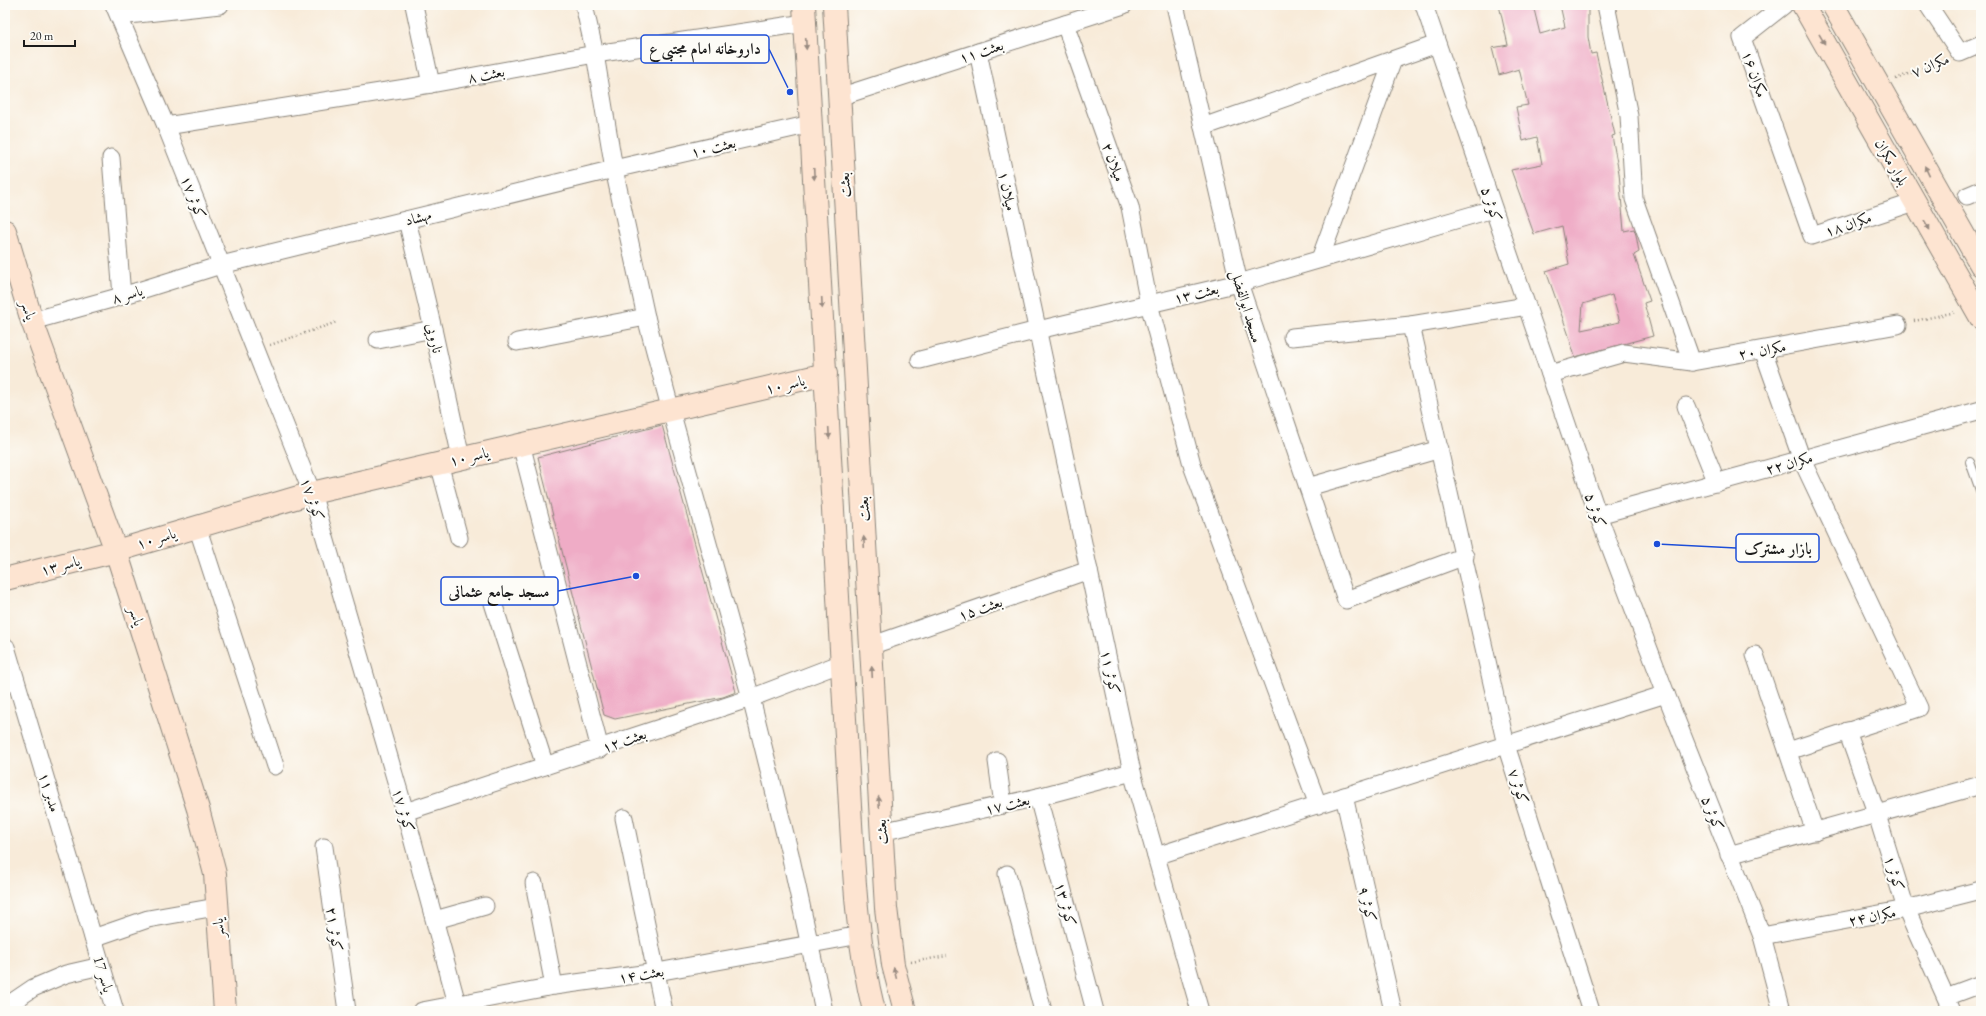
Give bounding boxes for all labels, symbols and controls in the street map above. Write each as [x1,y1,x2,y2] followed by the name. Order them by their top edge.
[24,22,75,48] scale bar
[30,28,54,44] text: 20 m
[1819,33,1825,45] one-way arrow
[641,35,769,63] callout: داروخانه امام مجتبی ع
[956,35,1006,67] street label: بعثت ۱۱
[649,38,761,63] text: داروخانه امام مجتبی ع
[803,38,810,50] one-way arrow
[1737,48,1772,100] street label: مکران ۱۶
[1908,49,1952,82] street label: مکران ۷
[466,61,506,87] street label: بعثت ۸
[689,133,738,161] street label: بعثت ۱۰
[1870,135,1913,190] street label: بلوار مکران
[1098,140,1130,184] street label: میلان ۲
[1924,165,1930,176] one-way arrow
[811,168,818,180] one-way arrow
[995,169,1021,213] street label: میلان ۱
[834,172,854,198] street label: بعثت
[177,173,211,221] street label: کوثر ۱۷
[1477,184,1507,224] street label: کوثر ۵
[403,204,434,230] street label: مهشاد
[1822,208,1874,241] street label: مکران ۱۸
[1923,219,1930,231] one-way arrow
[1225,267,1267,346] street label: مسجد ابوالفضل
[1172,279,1221,307] street label: بعثت ۱۳
[109,280,146,309] street label: یاسر ۸
[15,296,41,324] street label: یاسر
[818,297,825,309] one-way arrow
[421,321,448,355] street label: نارویی
[1737,336,1788,365] street label: مکران ۲۰
[763,370,808,399] street label: یاسر ۱۰
[826,427,832,440] one-way arrow
[447,442,492,471] street label: یاسر ۱۰
[1763,448,1815,479] street label: مکران ۲۲
[297,475,329,523] street label: کوثر ۱۷
[1581,490,1611,530] street label: کوثر ۵
[853,496,873,522] street label: بعثت
[134,523,179,554] street label: یاسر ۱۰
[1736,534,1819,562] callout: بازار مشترک
[861,536,868,549] one-way arrow
[1744,538,1812,559] text: بازار مشترک
[38,550,83,580] street label: یاسر ۱۳
[441,577,558,605] callout: مسجد جامع عثمانی
[448,581,549,607] text: مسجد جامع عثمانی
[955,592,1005,624] street label: بعثت ۱۵
[123,602,149,630] street label: یاسر
[1097,648,1125,696] street label: کوثر ۱۱
[868,666,875,678] one-way arrow
[599,724,649,756] street label: بعثت ۱۲
[1504,766,1534,806] street label: کوثر ۷
[35,770,65,814] street label: مدبر ۱۱
[389,786,419,834] street label: کوثر ۱۷
[983,790,1032,818] street label: بعثت ۱۷
[1697,793,1729,833] street label: کوثر ۵
[876,796,883,808] one-way arrow
[871,819,891,845] street label: بعثت
[1881,853,1909,893] street label: کوثر ۱
[1051,880,1081,928] street label: کوثر ۱۳
[1355,884,1381,924] street label: کوثر ۹
[1847,902,1898,931] street label: مکران ۲۴
[322,906,348,952] street label: کوثر ۲۱
[208,916,229,941] street label: یاسر
[89,953,119,996] street label: یاسر 17
[617,961,665,987] street label: بعثت ۱۴
[892,967,898,979] one-way arrow

